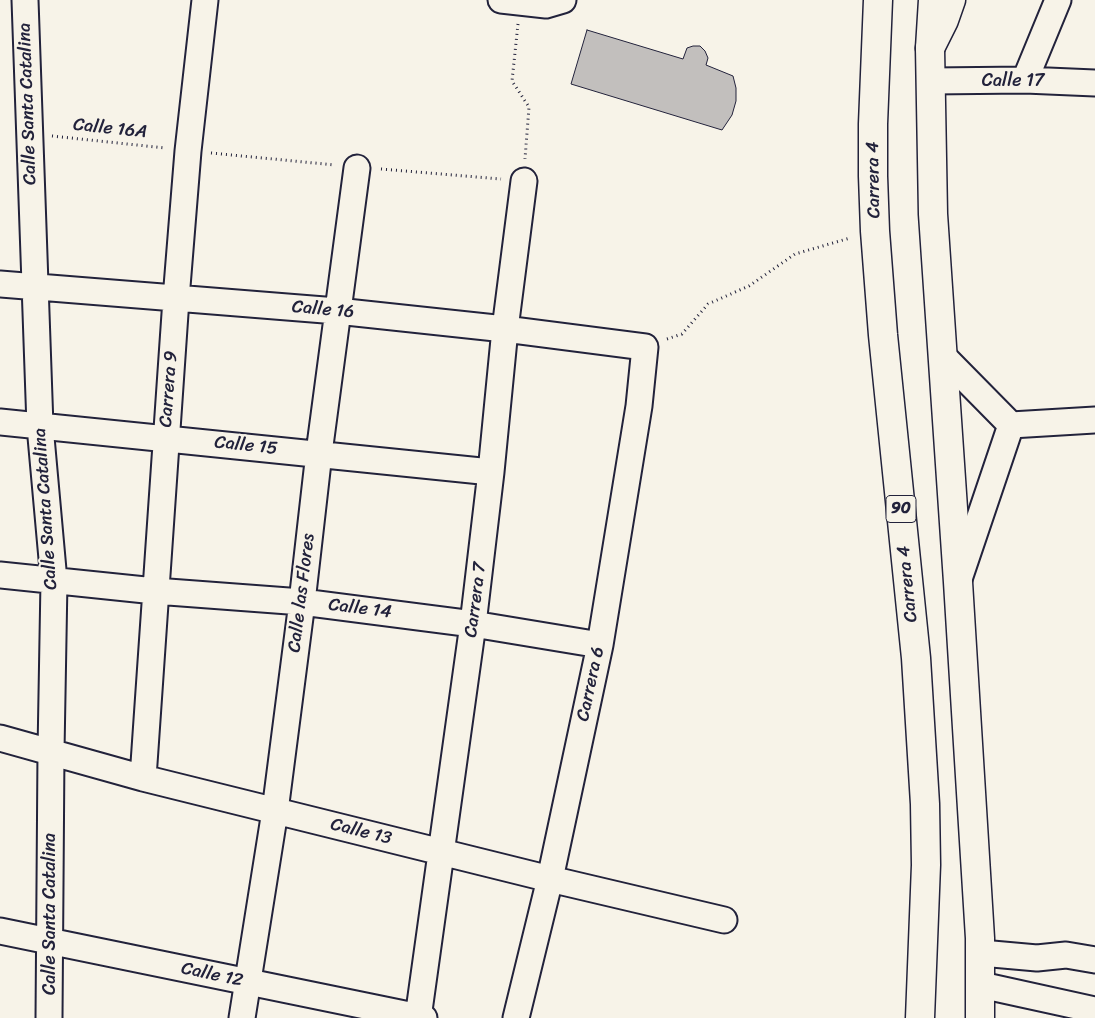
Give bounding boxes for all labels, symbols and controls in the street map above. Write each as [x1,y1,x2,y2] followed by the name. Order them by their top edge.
[14,23,42,185] street label: Calle Santa Catalina
[982,70,1044,92] street label: Calle 17
[72,114,148,144] street label: Calle 16A
[863,142,885,218] street label: Carrera 4
[291,297,355,323] street label: Calle 16
[156,350,182,428] street label: Carrera 9
[30,427,62,591] street label: Calle Santa Catalina
[213,432,279,460] street label: Calle 15
[886,496,916,522] road number: 90
[284,532,320,654] street label: Calle las Flores
[893,545,923,623] street label: Carrera 4
[461,561,491,639] street label: Carrera 7
[327,594,393,624] street label: Calle 14
[573,645,609,723] street label: Carrera 6
[328,814,394,850] street label: Calle 13
[39,833,61,995] street label: Calle Santa Catalina
[179,958,245,992] street label: Calle 12

